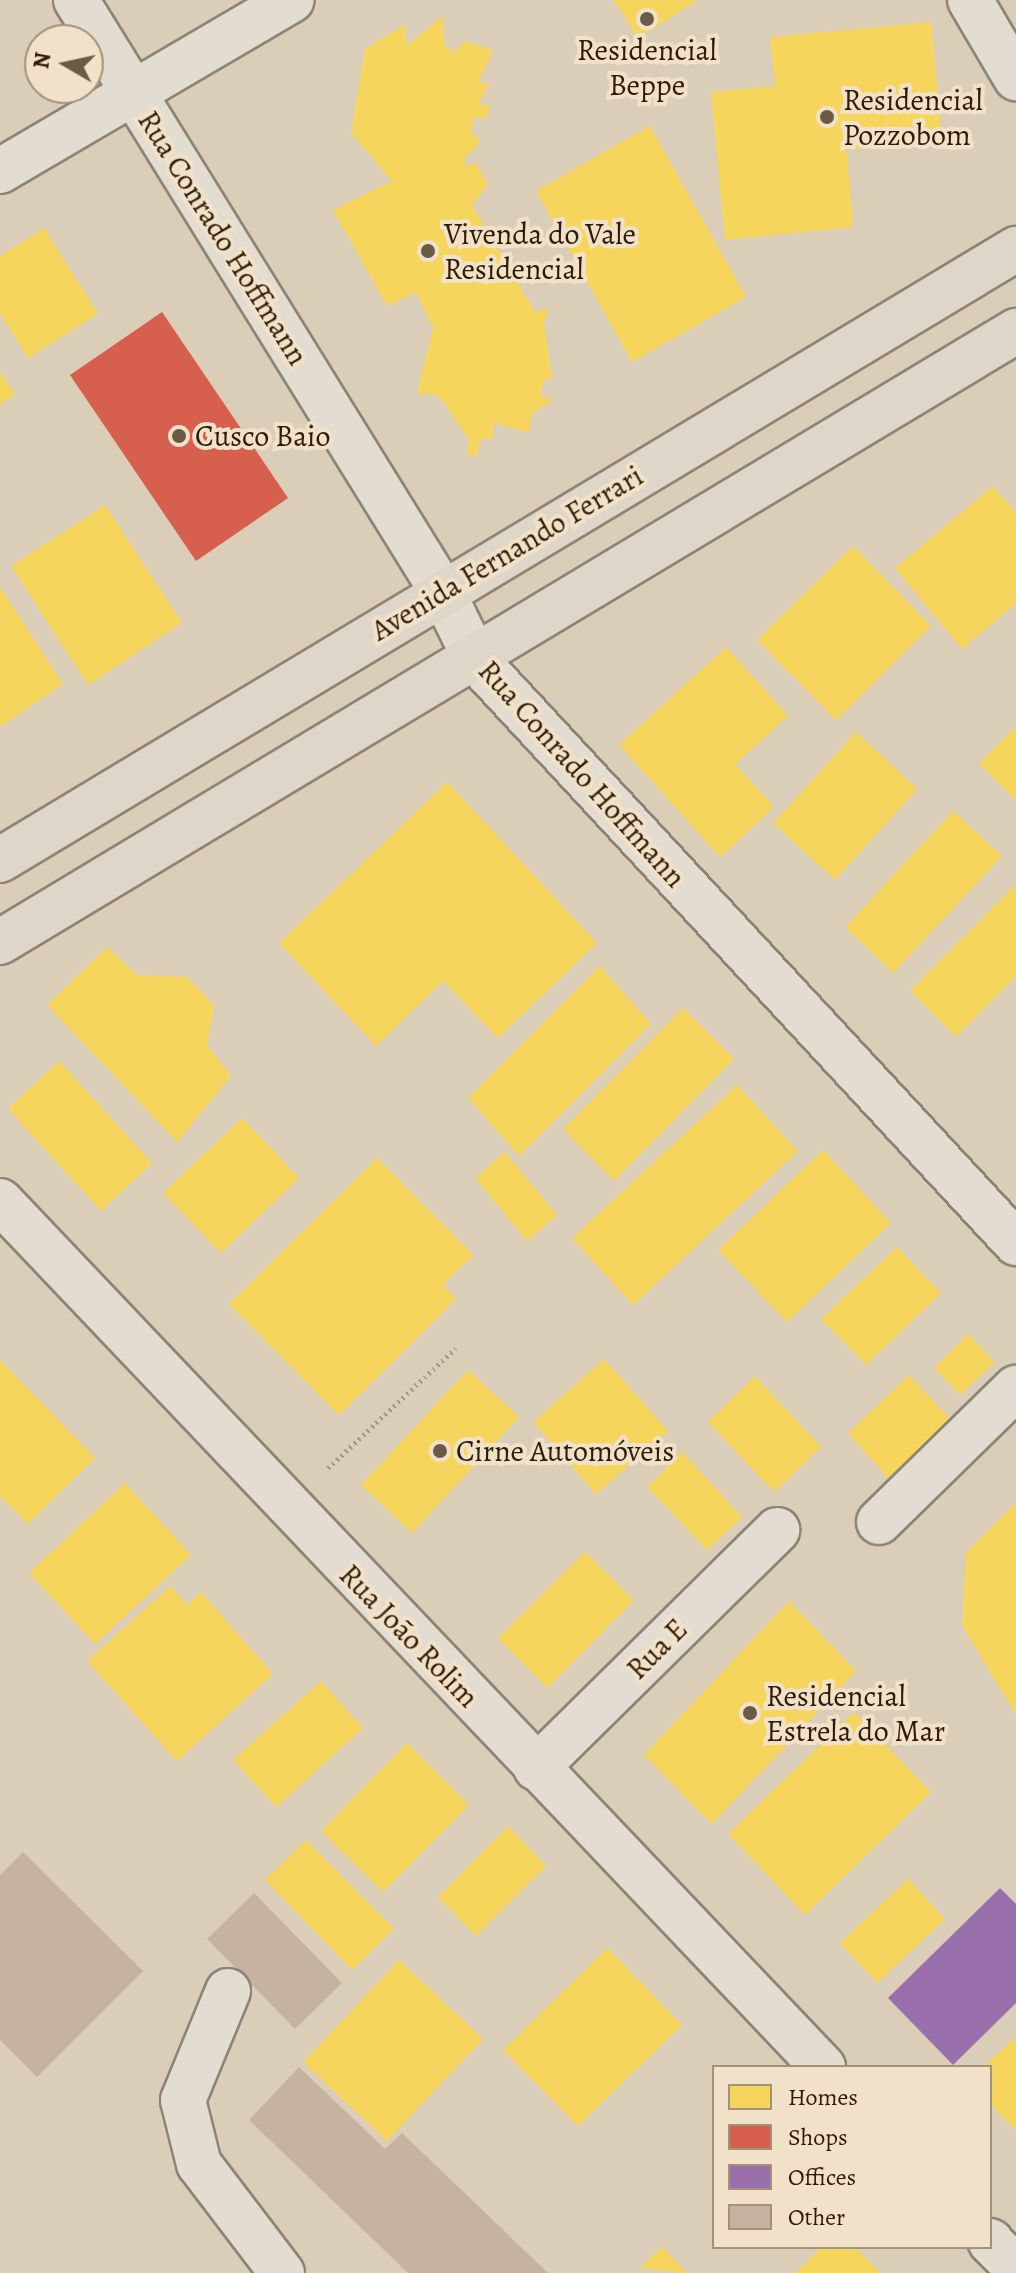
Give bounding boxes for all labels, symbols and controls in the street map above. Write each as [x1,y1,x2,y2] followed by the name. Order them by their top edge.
[638,10,656,28] marker: Residencial Beppe
[24,24,104,104] north arrow
[577,32,717,102] place label: Residencial Beppe
[26,50,58,71] text: N
[843,82,983,152] place label: Residencial Pozzobom
[130,104,316,372] street label: Rua Conrado Hoffmann
[818,108,836,126] marker: Residencial Pozzobom
[444,216,636,286] place label: Vivenda do Vale Residencial
[419,242,437,260] marker: Vivenda do Vale Residencial
[195,418,331,454] place label: Cusco Baio
[170,427,188,445] marker: Cusco Baio
[364,457,650,649] street label: Avenida Fernando Ferrari
[471,653,693,895] street label: Rua Conrado Hoffmann
[456,1433,674,1469] place label: Cirne Automóveis
[431,1442,449,1460] marker: Cirne Automóveis
[332,1557,486,1715] street label: Rua João Rolim
[619,1611,695,1687] street label: Rua E
[766,1678,945,1748] place label: Residencial Estrela do Mar
[741,1704,759,1722] marker: Residencial Estrela do Mar
[712,2065,992,2249] legend
[788,2081,858,2113] text: Homes
[788,2121,848,2153] text: Shops
[788,2161,856,2193] text: Offices
[788,2201,845,2233] text: Other

